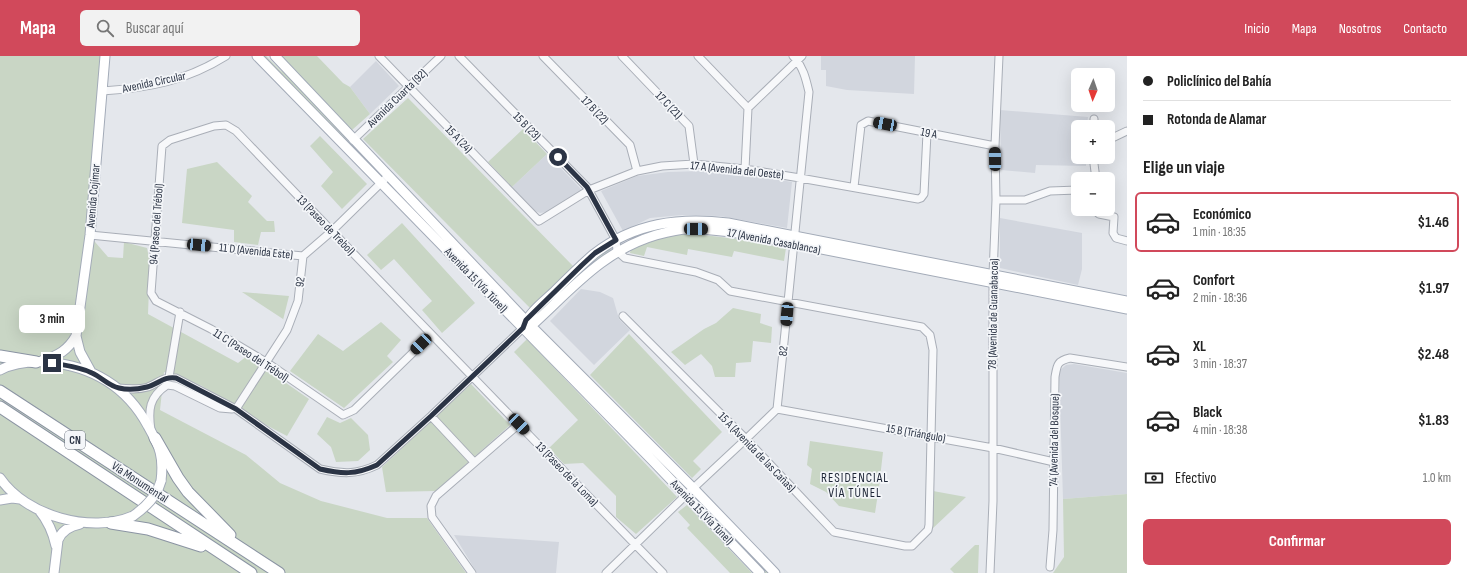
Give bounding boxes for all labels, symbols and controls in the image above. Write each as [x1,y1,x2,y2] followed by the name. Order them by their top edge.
[80,10,360,46] search box
[20,17,56,40] text: Mapa
[94,17,116,39] icon: search
[126,19,183,38] text: Buscar aquí
[1244,20,1270,37] text: Inicio
[1292,20,1317,37] text: Mapa
[1339,20,1381,37] text: Nosotros
[1403,20,1447,37] text: Contacto
[363,66,431,131] street label: Avenida Cuarta (92)
[120,68,188,97] street label: Avenida Circular
[1071,68,1115,112] north arrow
[1071,68,1115,216] map controls
[1167,72,1271,91] text: Policlínico del Bahía
[652,88,685,122] street label: 17 C (21)
[578,93,612,128] street label: 17 B (22)
[510,109,544,144] street label: 15 B (23)
[1167,110,1266,129] text: Rotonda de Alamar
[872,116,898,132] car
[1071,120,1115,164] button: +
[442,122,476,156] street label: 15 A (24)
[919,125,939,143] street label: 19 A
[989,147,1001,171] car
[549,148,567,166] route start
[1143,157,1225,178] text: Elige un viaje
[690,158,784,183] street label: 17 A (Avenida del Oeste)
[83,163,104,230] street label: Avenida Cojímar
[1071,172,1115,216] button: −
[146,183,167,265] street label: 94 (Paseo del Trébol)
[293,192,358,259] street label: 13 (Paseo de Trebol)
[1145,204,1181,240] icon: car
[1193,205,1251,224] text: Económico
[1418,213,1449,232] text: $1.46
[684,223,708,235] car
[1193,224,1246,240] text: 1 min · 18:35
[726,225,822,258] street label: 17 (Avenida Casablanca)
[187,238,211,252] car
[218,240,294,263] street label: 11 D (Avenida Este)
[440,244,510,316] street label: Avenida 15 (Vía Túnel)
[985,258,1002,370] street label: 78 (Avenida de Guanabacoa)
[1145,270,1181,306] icon: car
[1193,271,1235,290] text: Confort
[292,276,309,288] street label: 92
[1418,279,1449,298] text: $1.97
[1193,290,1247,306] text: 2 min · 18:36
[780,302,794,326] car
[19,305,85,333] callout: 3 min
[40,311,64,327] text: 3 min
[210,325,291,385] street label: 11 C (Paseo del Trébol)
[408,331,434,357] car
[1145,336,1181,372] icon: car
[1193,337,1206,356] text: XL
[775,345,792,357] street label: 82
[1417,345,1449,364] text: $2.48
[43,354,61,372] route end
[1193,356,1247,372] text: 3 min · 18:37
[1046,393,1063,487] street label: 74 (Avenida del Bosque)
[1145,402,1181,438] icon: car
[1193,403,1222,422] text: Black
[715,409,799,496] street label: 15 A (Avenida de las Cañas)
[506,411,532,437] car
[1418,411,1449,430] text: $1.83
[885,421,947,446] street label: 15 B (Triángulo)
[1193,422,1247,438] text: 4 min · 18:38
[65,431,85,449] road number: CN
[532,439,601,510] street label: 13 (Paseo de la Loma)
[109,459,171,506] street label: Vía Monumental
[1143,467,1165,489] icon: cash
[1175,469,1216,488] text: Efectivo
[821,470,889,501] district label: RESIDENCIAL VÍA TÚNEL
[1423,470,1451,486] text: 1.0 km
[666,476,736,548] street label: Avenida 15 (Vía Túnel)
[1143,519,1451,565] button: Confirmar

